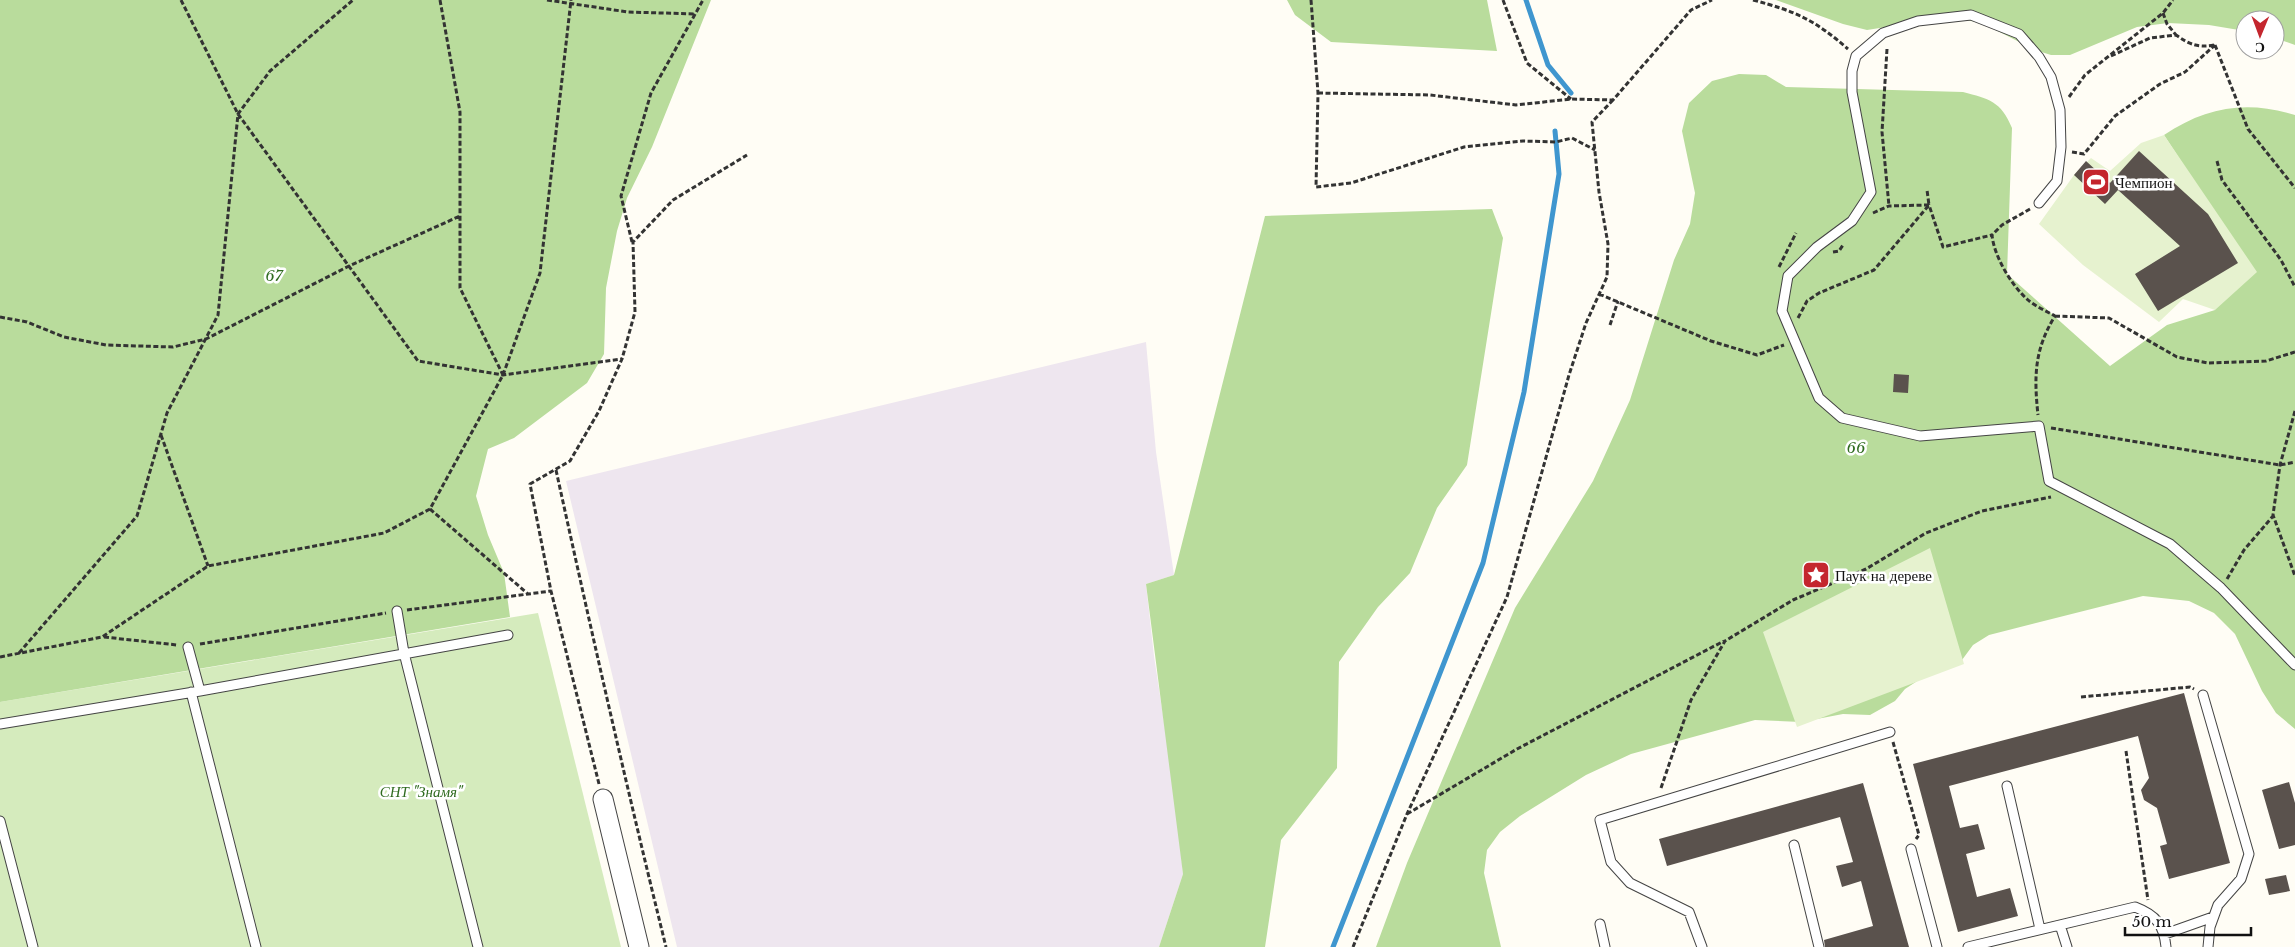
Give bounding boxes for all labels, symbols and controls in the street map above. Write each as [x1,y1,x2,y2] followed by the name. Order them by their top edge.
[2235,10,2285,60] north arrow
[2255,39,2265,57] text: С
[2081,167,2111,197] sports icon: Чемпион
[2115,173,2172,192] place label: Чемпион
[265,266,284,285] park label: 67
[1846,438,1866,457] park label: 66
[1801,560,1831,590] place icon: Паук на дереве
[1835,566,1932,585] place label: Паук на дереве
[380,782,464,801] park label: СНТ "Знамя"
[2125,904,2251,936] scale bar
[2132,912,2172,931] text: 50 m

